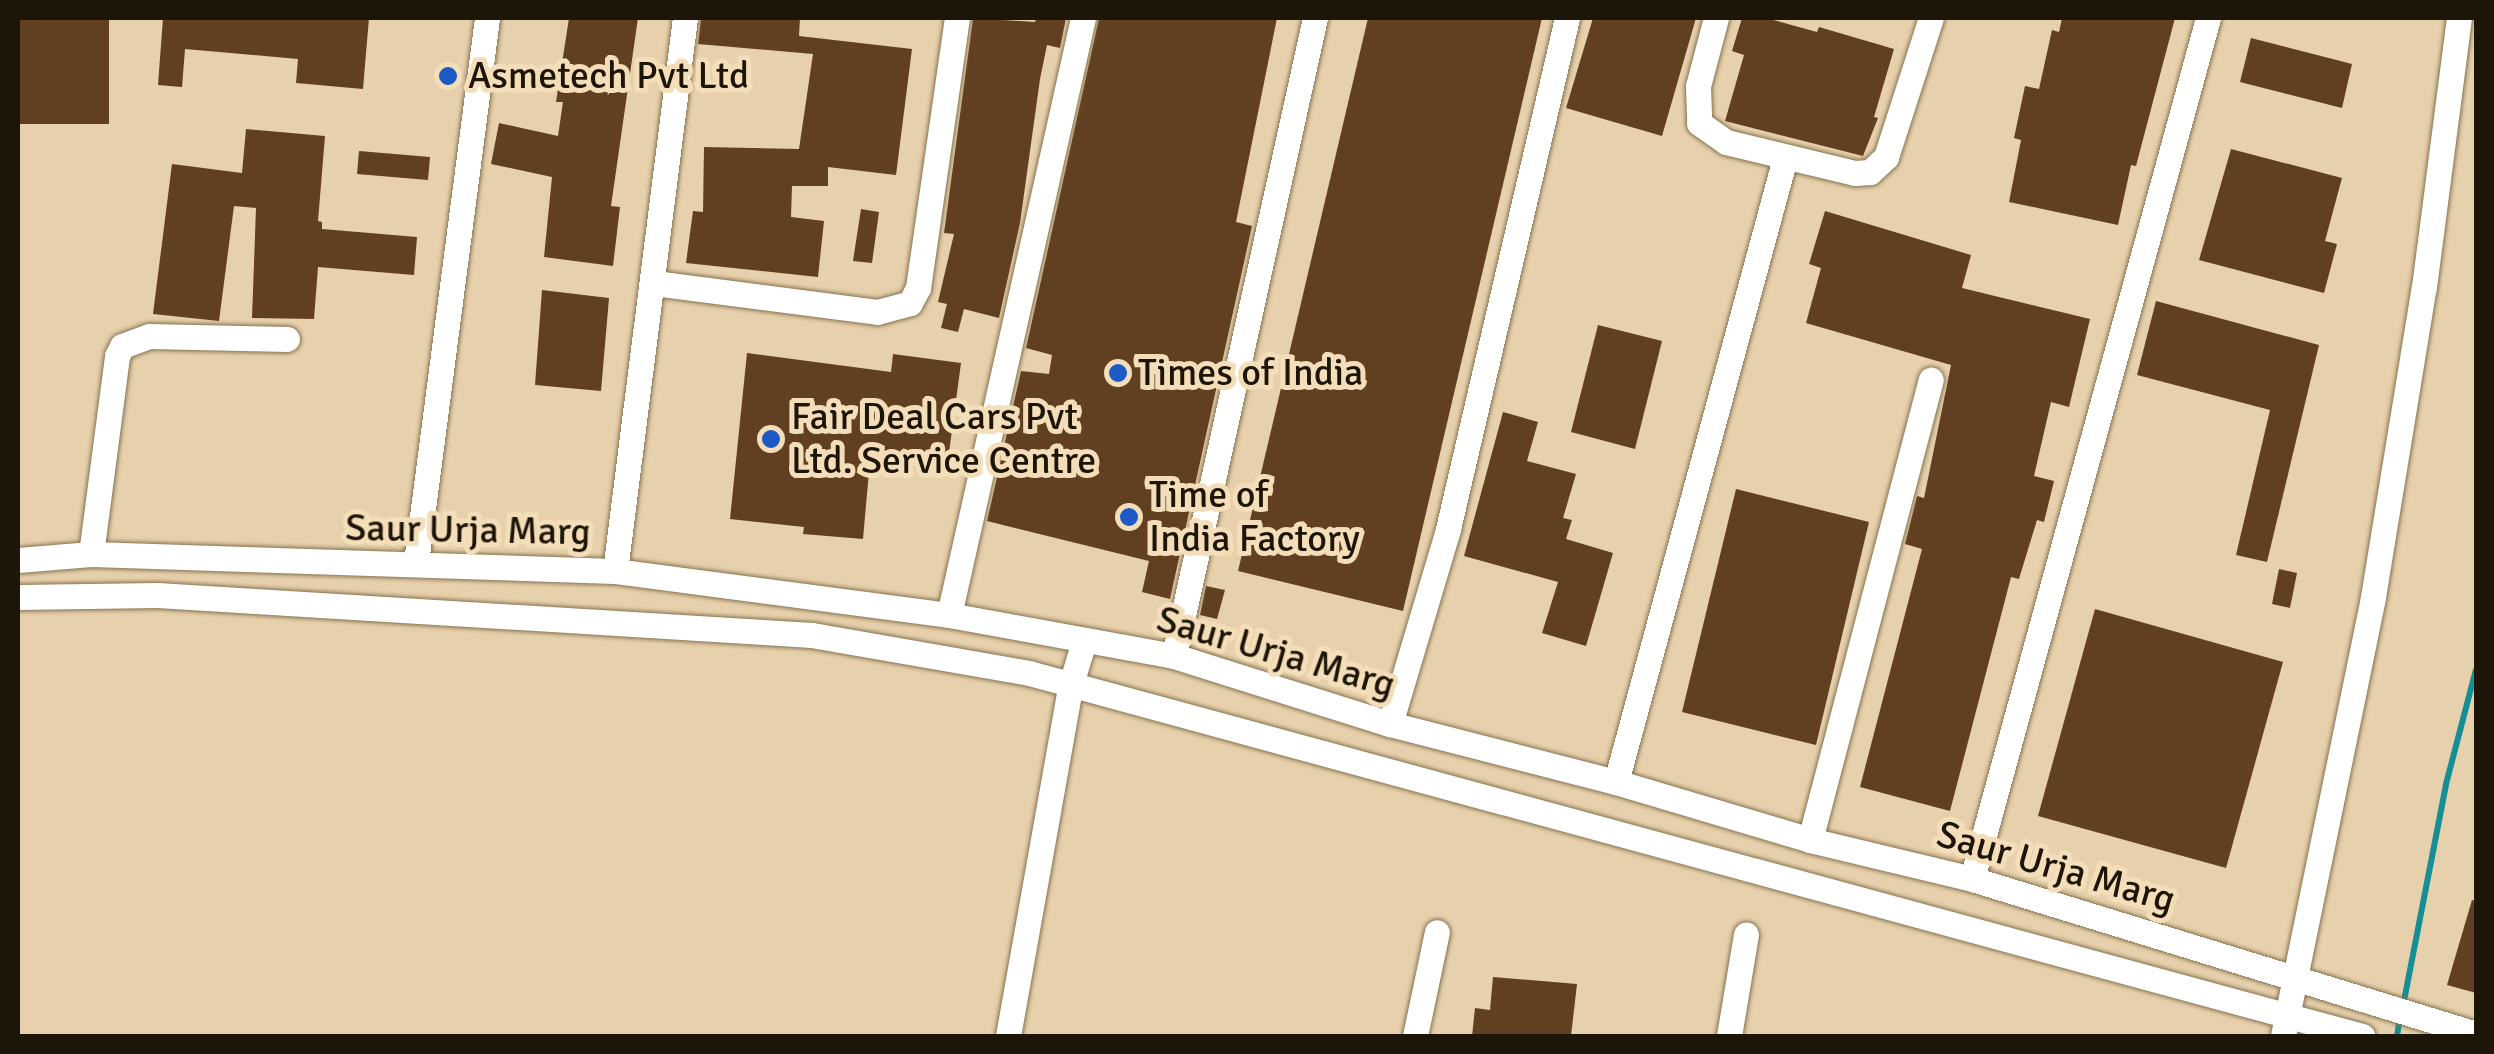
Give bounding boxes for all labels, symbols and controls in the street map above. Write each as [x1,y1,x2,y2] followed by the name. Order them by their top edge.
[468,53,749,99] place label: Asmetech Pvt Ltd
[437,65,459,87] marker: Asmetech Pvt Ltd
[1138,350,1363,396] place label: Times of India
[1107,362,1129,384] marker: Times of India
[791,394,1096,484] place label: Fair Deal Cars Pvt Ltd. Service Centre
[760,428,782,450] marker: Fair Deal Cars Pvt Ltd. Service Centre
[1149,472,1360,562] place label: Time of India Factory
[345,505,591,555] street label: Saur Urja Marg
[1118,506,1140,528] marker: Time of India Factory
[1152,596,1400,708] street label: Saur Urja Marg
[1932,811,2180,923] street label: Saur Urja Marg

